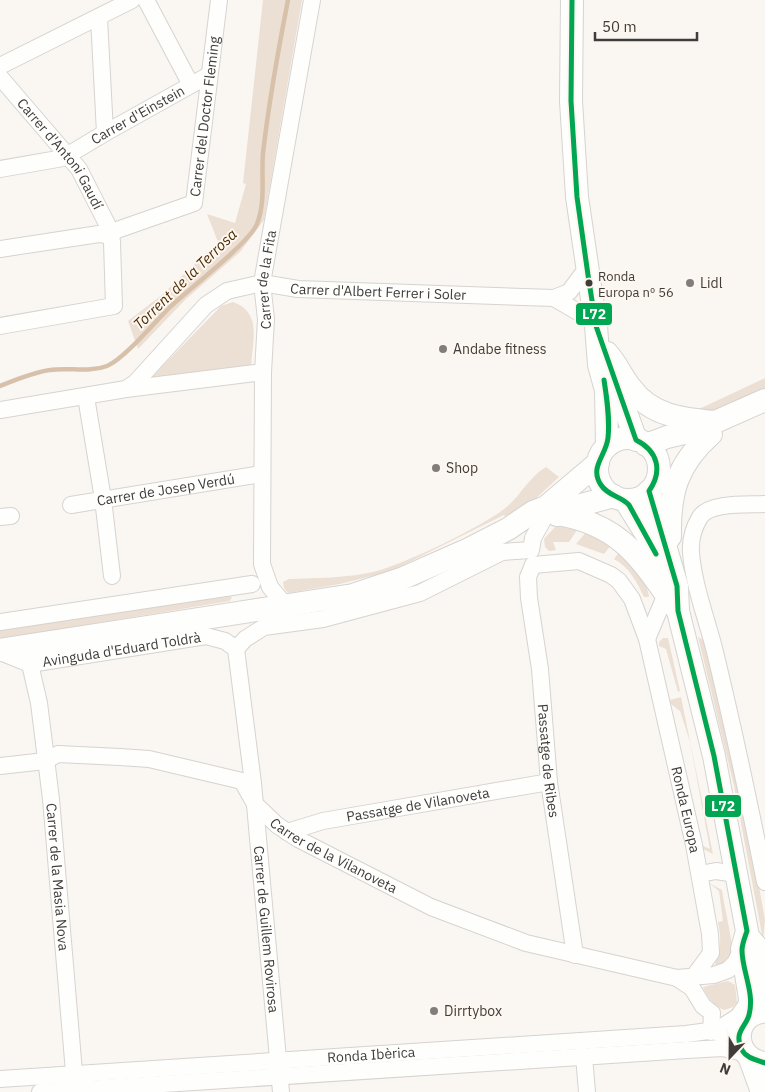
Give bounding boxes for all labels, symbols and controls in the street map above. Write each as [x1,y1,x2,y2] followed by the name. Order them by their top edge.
[595,10,698,42] scale bar
[602,17,637,36] text: 50 m
[186,35,224,198] street label: Carrer del Doctor Fleming
[88,82,188,148] street label: Carrer d'Einstein
[13,94,107,213] street label: Carrer d'Antoni Gaudí
[129,224,241,333] water label: Torrent de la Terrosa
[252,228,280,330] street label: Carrer de la Fita
[598,268,674,301] place label: Ronda Europa nº 56
[700,274,723,292] place label: Lidl
[684,277,696,289] marker: Lidl
[584,278,594,288] marker: Ronda Europa nº 56
[289,279,467,304] street label: Carrer d'Albert Ferrer i Soler
[575,302,613,326] line badge: L72
[582,305,606,323] text: L72
[453,340,547,358] place label: Andabe fitness
[437,343,449,355] marker: Andabe fitness
[446,459,478,477] place label: Shop
[430,462,442,474] marker: Shop
[95,470,236,510] street label: Carrer de Josep Verdú
[41,628,203,671] street label: Avinguda d'Eduard Toldrà
[534,703,563,819] street label: Passatge de Ribes
[667,765,704,855] street label: Ronda Europa
[345,783,491,826] street label: Passatge de Vilanoveta
[704,794,742,818] line badge: L72
[711,797,735,815] text: L72
[42,802,73,952] street label: Carrer de la Masia Nova
[266,814,401,897] street label: Carrer de la Vilanoveta
[250,845,283,1014] street label: Carrer de Guillem Rovirosa
[444,1002,502,1020] place label: Dirrtybox
[428,1005,440,1017] marker: Dirrtybox
[705,1032,755,1082] north arrow
[327,1043,416,1067] street label: Ronda Ibèrica
[717,1059,733,1079] text: N

